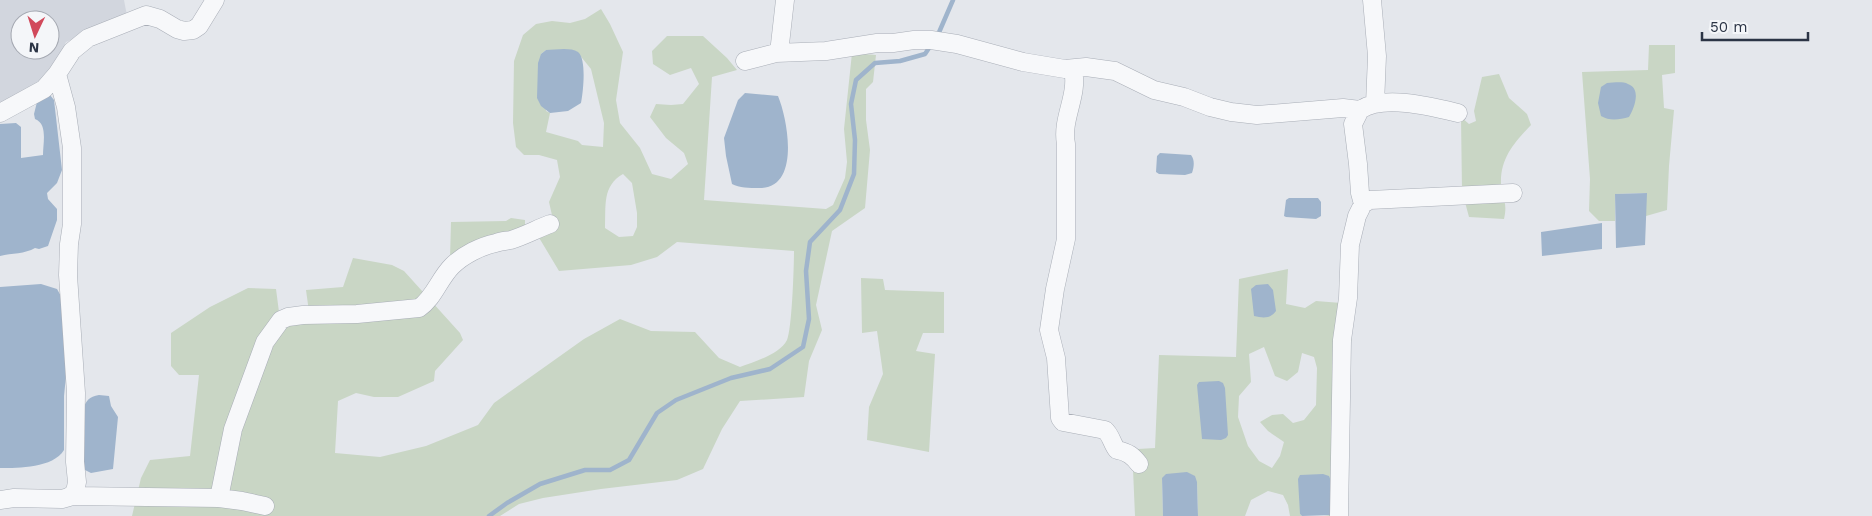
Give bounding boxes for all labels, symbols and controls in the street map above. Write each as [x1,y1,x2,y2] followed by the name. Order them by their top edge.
[10,10,60,60] north arrow
[1702,10,1808,42] scale bar
[1710,18,1747,36] text: 50 m
[28,40,40,56] text: N

